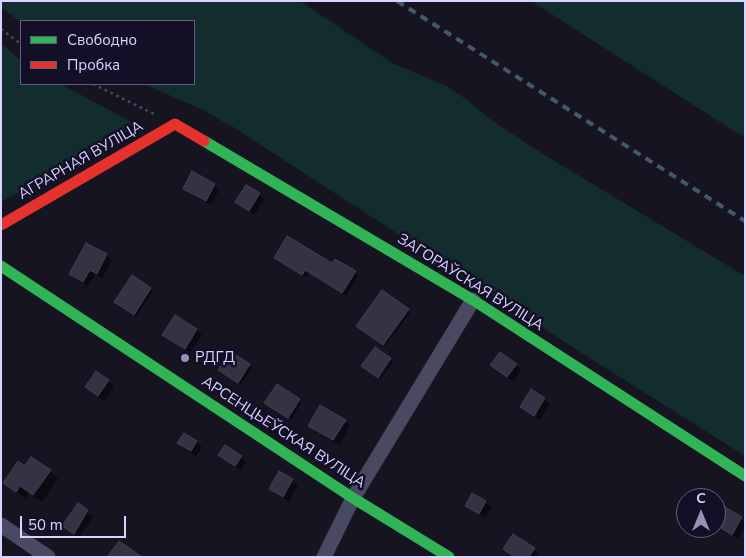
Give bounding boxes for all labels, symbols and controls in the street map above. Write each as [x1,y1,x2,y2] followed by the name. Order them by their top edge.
[20,20,195,85] legend
[67,30,137,50] text: Свободно
[67,55,120,75] text: Пробка
[15,118,147,204] street label: АГРАРНАЯ ВУЛІЦА
[394,231,546,335] street label: ЗАГОРАЎСКАЯ ВУЛІЦА
[195,349,235,367] place label: РДГД
[179,352,191,364] marker: РДГД
[198,373,368,493] street label: АРСЕНЦЬЕЎСКАЯ ВУЛІЦА
[676,488,726,538] north arrow
[696,489,706,508] text: С
[22,506,129,538] scale bar
[28,515,63,535] text: 50 m

